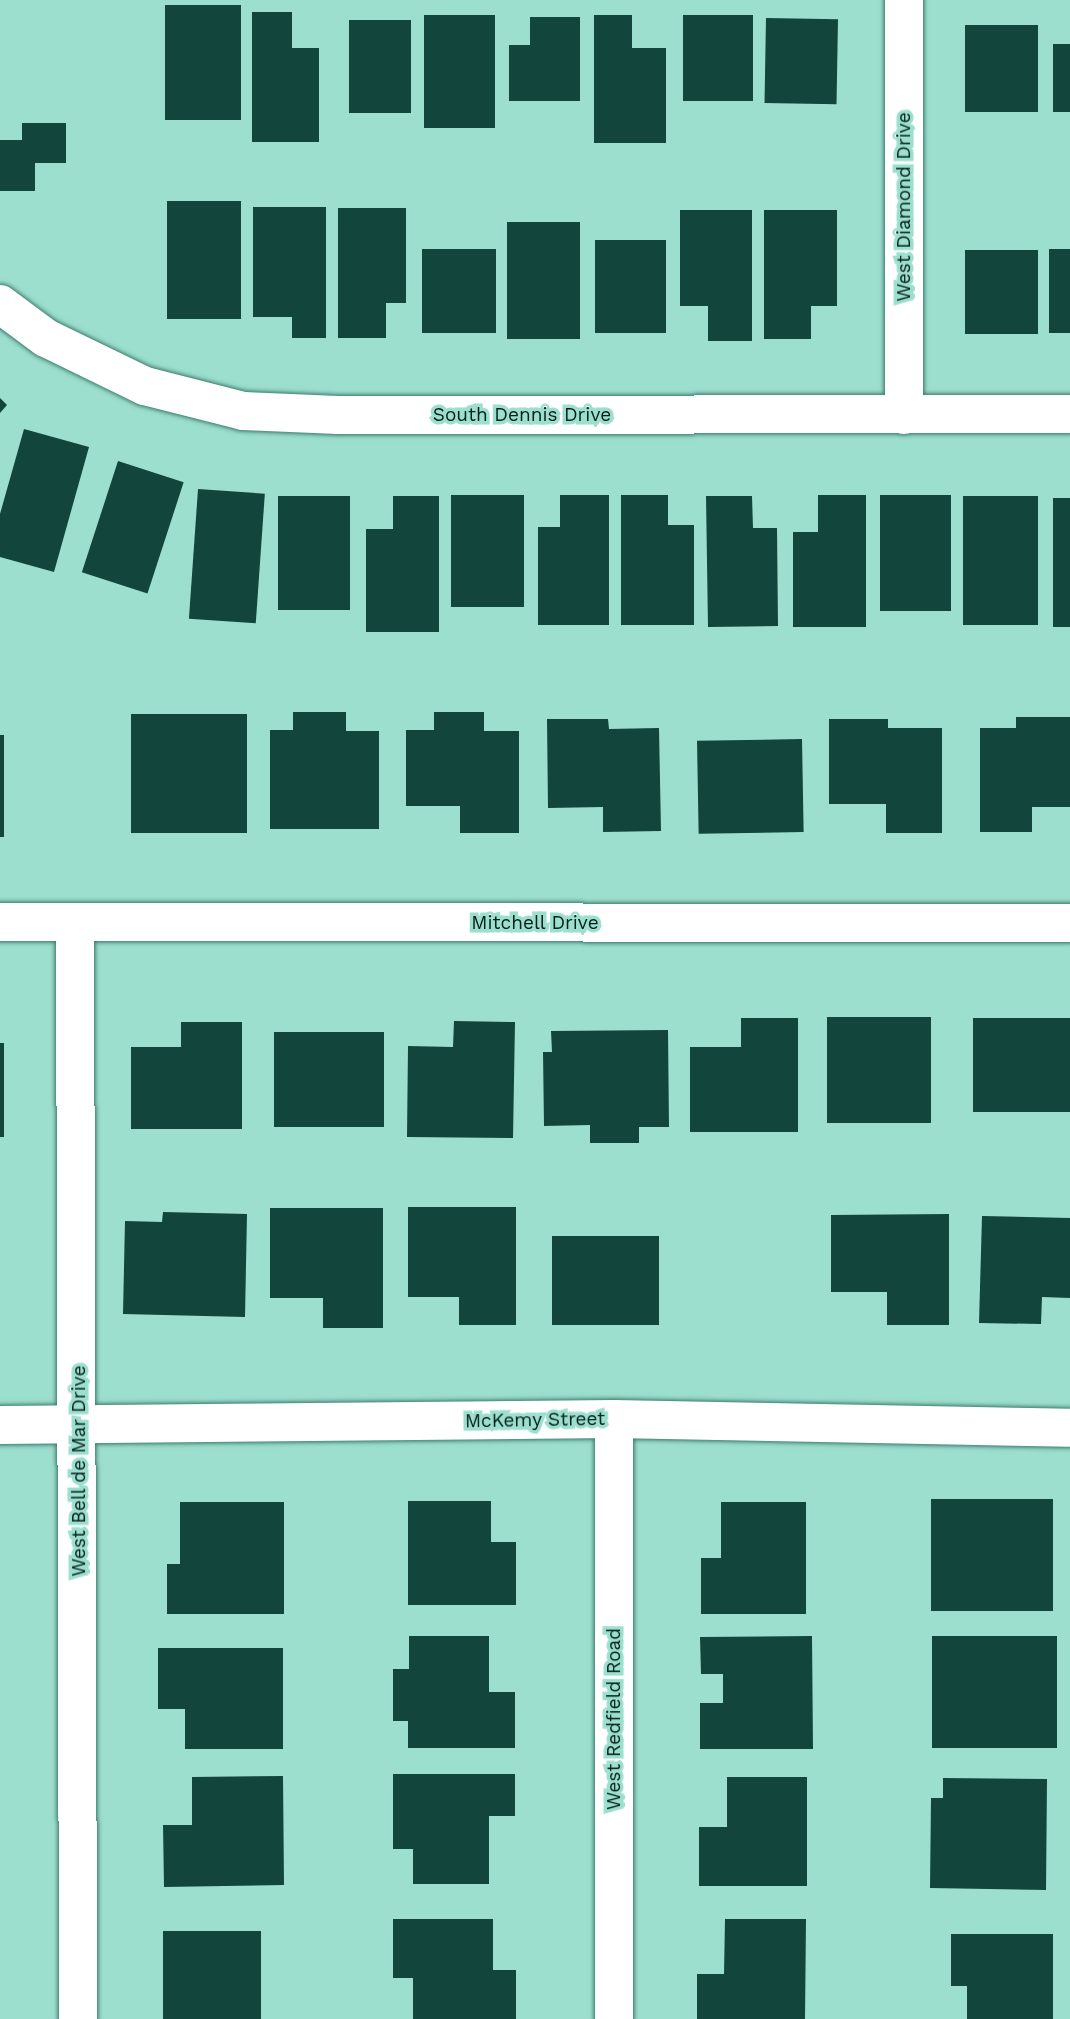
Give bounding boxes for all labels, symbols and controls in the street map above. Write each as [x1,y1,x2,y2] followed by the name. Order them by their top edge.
[893,112,915,302] street label: West Diamond Drive
[433,404,611,426] street label: South Dennis Drive
[471,912,599,934] street label: Mitchell Drive
[68,1365,90,1577] street label: West Bell de Mar Drive
[464,1407,606,1433] street label: McKemy Street
[603,1628,625,1810] street label: West Redfield Road

